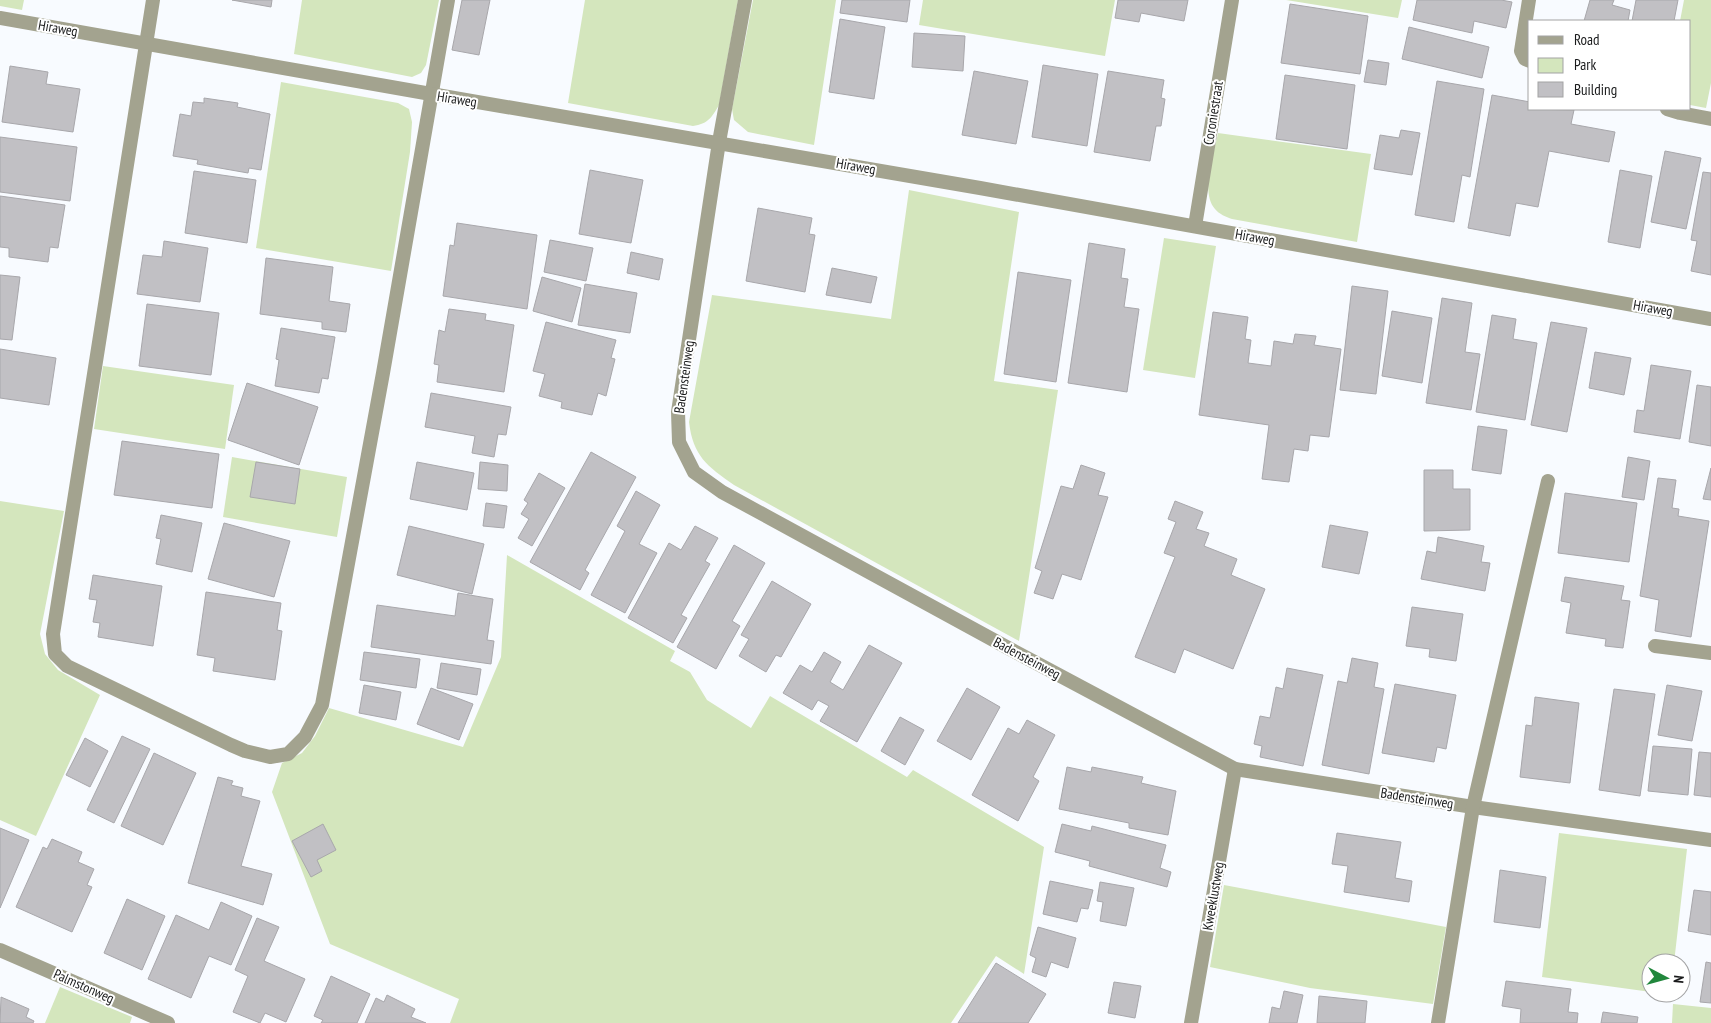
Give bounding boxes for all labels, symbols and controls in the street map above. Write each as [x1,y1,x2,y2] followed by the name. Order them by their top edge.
[37,16,79,40] street label: Hiraweg
[1528,20,1691,110] legend
[1574,30,1600,49] text: Road
[1574,55,1596,74] text: Park
[1199,80,1227,146] street label: Coroniestraat
[1574,80,1617,99] text: Building
[436,87,478,111] street label: Hiraweg
[835,154,877,178] street label: Hiraweg
[1234,225,1276,249] street label: Hiraweg
[1632,296,1674,320] street label: Hiraweg
[670,339,698,415] street label: Badensteinweg
[990,633,1064,683] street label: Badensteinweg
[1379,783,1455,813] street label: Badensteinweg
[1198,860,1228,932] street label: Kweeklustweg
[1641,953,1691,1003] north arrow
[51,965,117,1007] street label: Palmstonweg
[1670,975,1688,984] text: N

